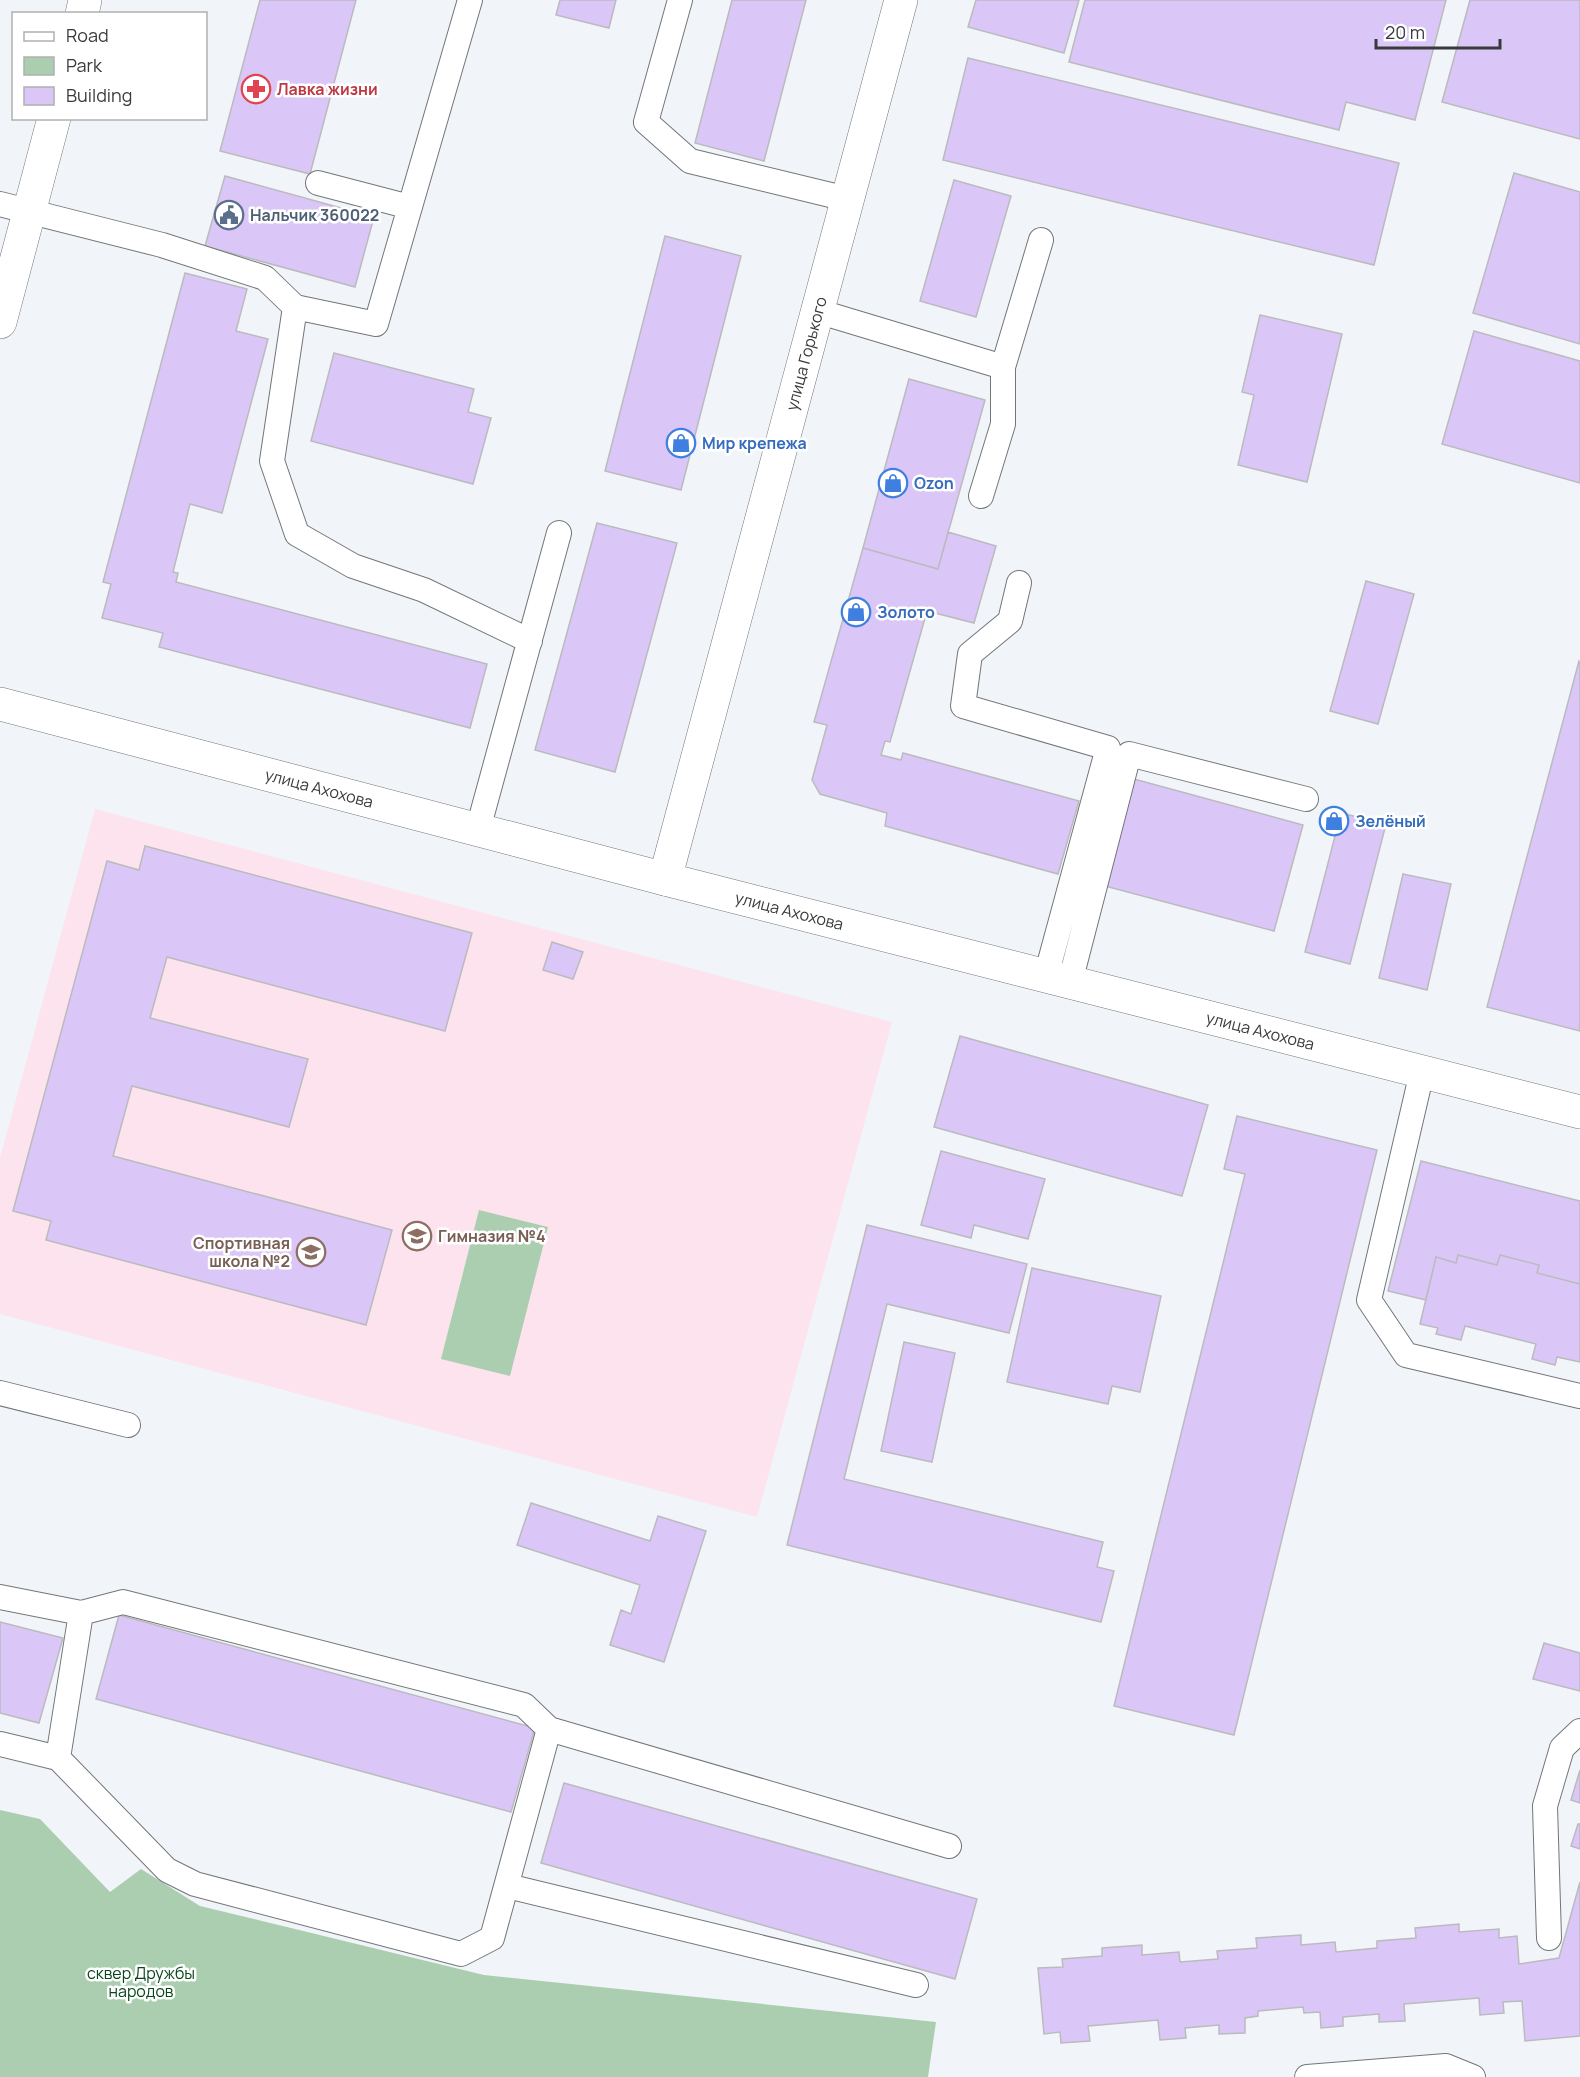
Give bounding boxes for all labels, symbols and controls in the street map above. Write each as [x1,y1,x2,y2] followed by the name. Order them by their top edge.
[12,12,207,120] legend
[1376,12,1500,50] scale bar
[1385,20,1425,44] text: 20 m
[66,23,109,47] text: Road
[66,53,103,77] text: Park
[240,73,272,105] pharmacy icon: Лавка жизни
[277,78,378,100] place label: Лавка жизни
[66,83,132,107] text: Building
[213,199,245,231] public building icon: Нальчик 360022
[250,204,379,226] place label: Нальчик 360022
[780,294,832,413] street label: улица Горького
[665,427,697,459] shop icon: Мир крепежа
[702,432,807,454] place label: Мир крепежа
[877,467,909,499] shop icon: Ozon
[914,472,954,494] place label: Ozon
[840,596,872,628] shop icon: Золото
[877,601,935,623] place label: Золото
[263,763,376,813] street label: улица Ахохова
[1318,805,1350,837] shop icon: Зелёный
[1355,810,1426,832] place label: Зелёный
[733,886,846,935] street label: улица Ахохова
[1204,1006,1317,1055] street label: улица Ахохова
[401,1220,433,1252] school or university icon: Гимназия №4
[438,1225,546,1247] place label: Гимназия №4
[193,1232,290,1272] place label: Спортивная школа №2
[295,1236,327,1268] school or university icon: Спортивная школа №2
[87,1962,195,2002] park label: сквер Дружбы народов

